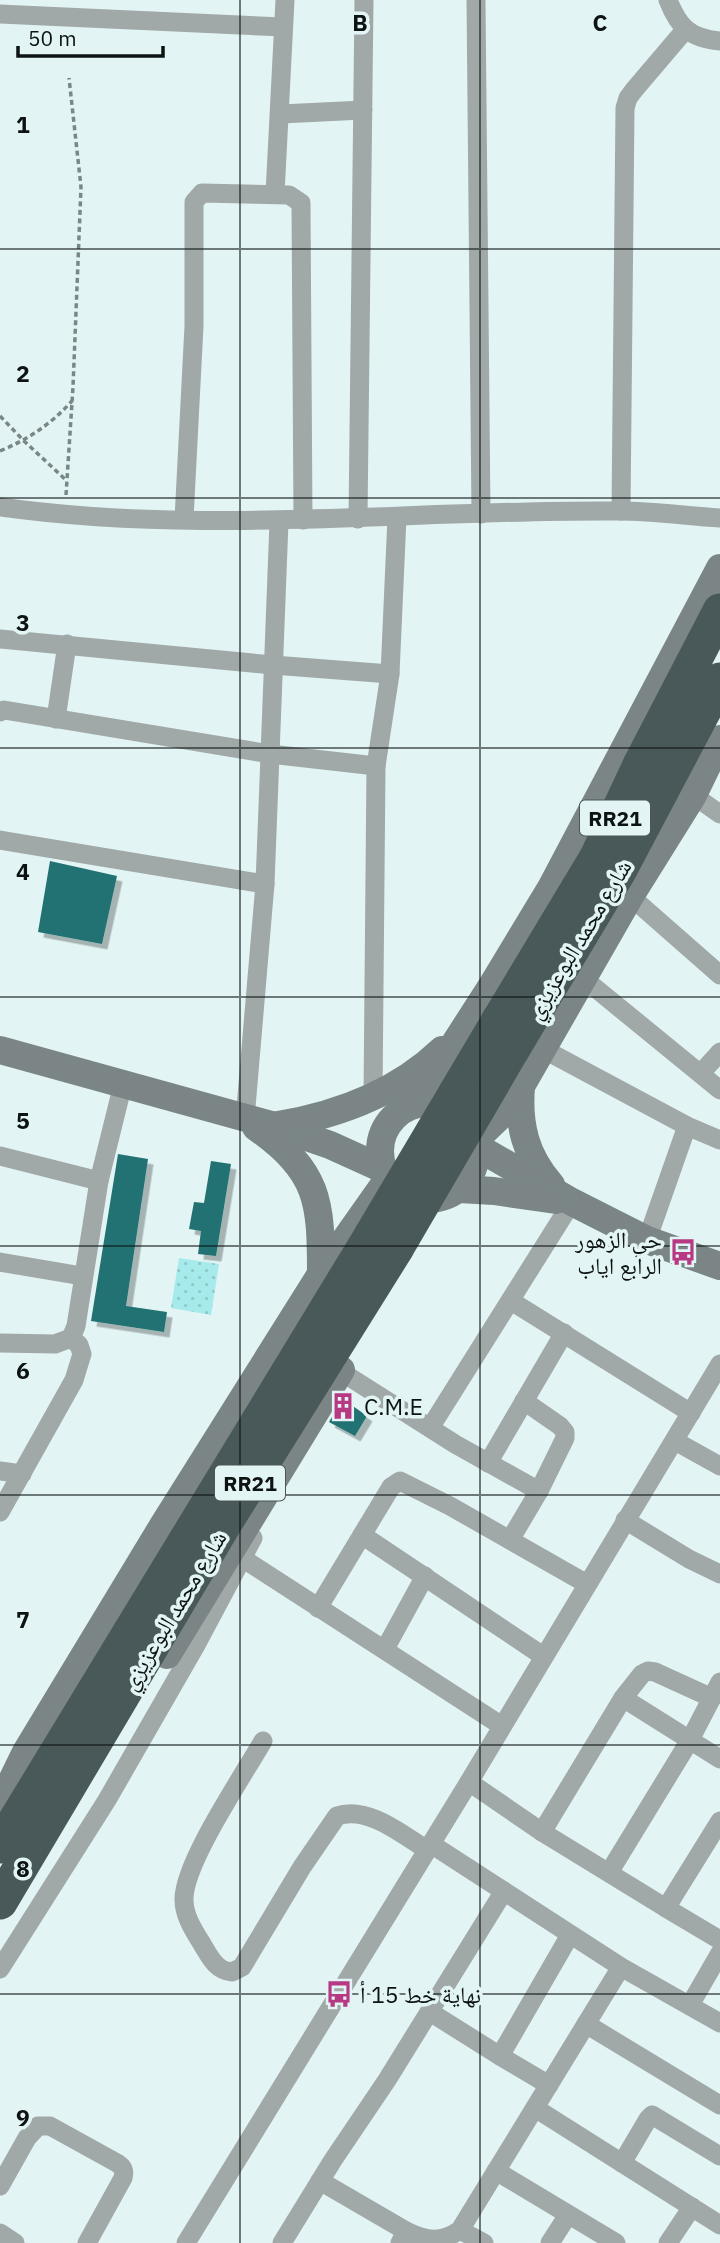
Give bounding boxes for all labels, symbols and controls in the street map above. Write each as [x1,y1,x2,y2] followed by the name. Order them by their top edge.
[352,7,368,37] text: B
[593,7,608,37] text: C
[18,14,163,58] scale bar
[28,24,77,52] text: 50 m
[16,109,30,139] text: 1
[16,358,30,388] text: 2
[16,607,30,637] text: 3
[580,800,650,836] road number: RR21
[519,854,642,1027] street label: شارع محمد البوعزيزي
[16,856,30,886] text: 4
[16,1105,30,1135] text: 5
[574,1224,662,1281] place label: حي الزهور الرابع اياب
[668,1237,698,1267] bus stop icon: حي الزهور الرابع اياب
[16,1355,30,1385] text: 6
[328,1391,358,1421] building icon: C.M.E
[364,1391,423,1421] place label: C.M.E
[215,1466,285,1500] road number: RR21
[114,1525,237,1698] street label: شارع محمد البوعزيزي
[16,1604,30,1634] text: 7
[16,1853,30,1883] text: 8
[324,1979,354,2009] bus stop icon: نهاية خط 15 أ
[360,1979,481,2009] place label: نهاية خط 15 أ
[16,2102,30,2132] text: 9

